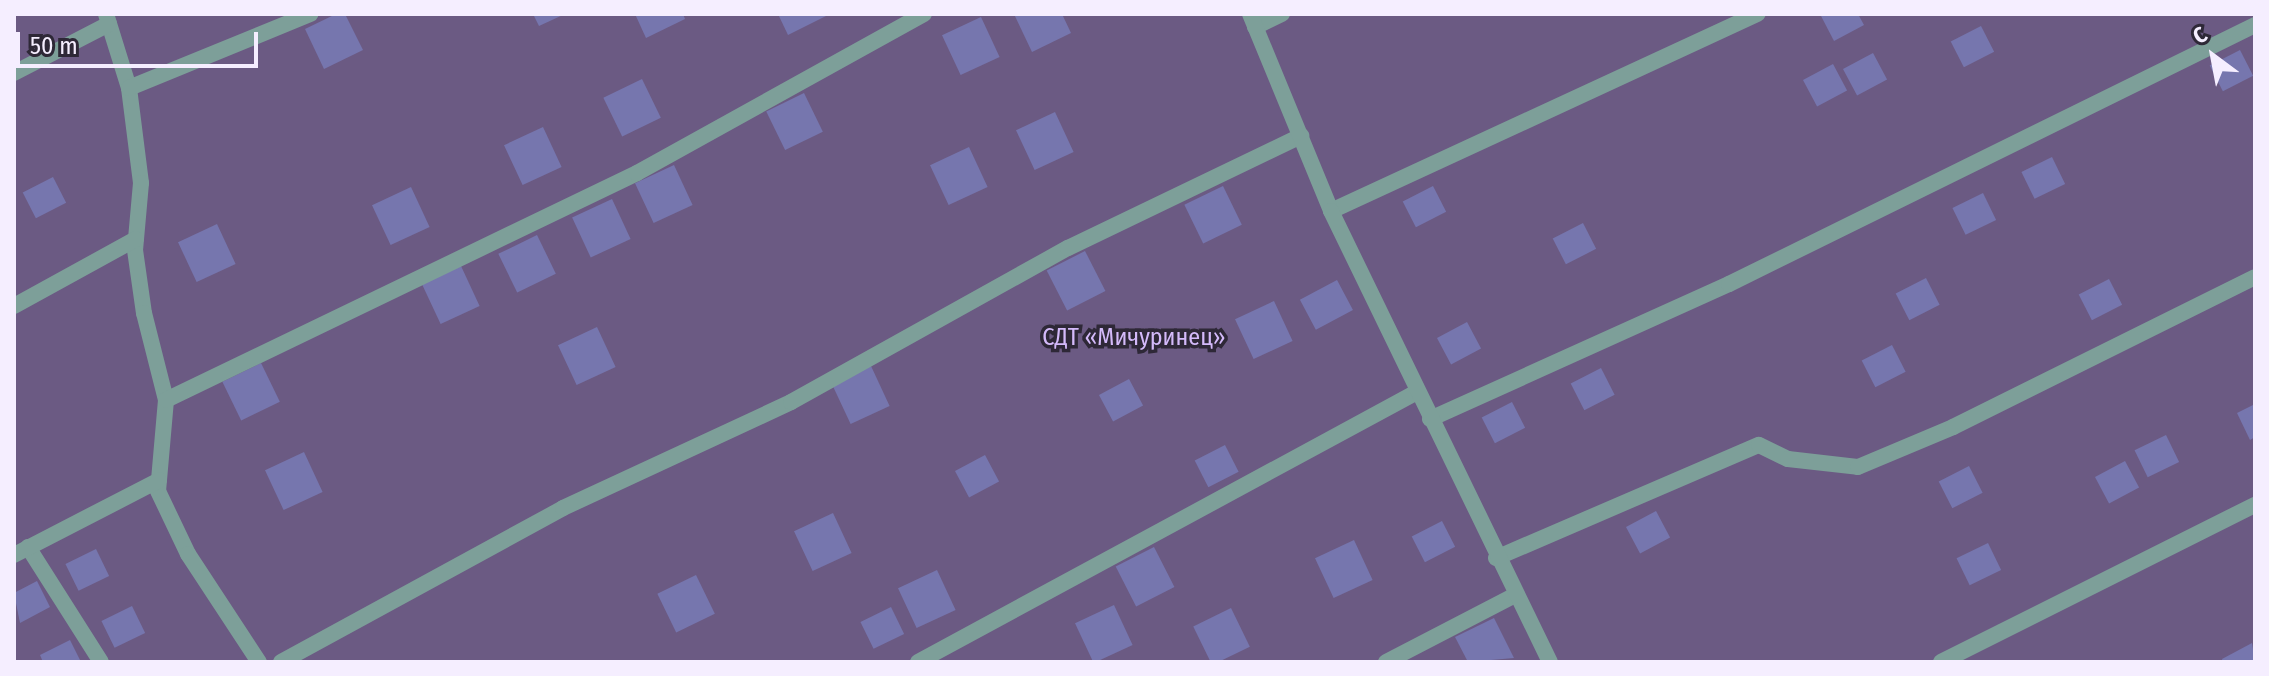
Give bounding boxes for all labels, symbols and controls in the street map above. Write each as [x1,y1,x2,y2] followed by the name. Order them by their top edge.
[20,16,262,66] scale bar
[2173,16,2253,96] north arrow
[2188,21,2212,50] text: С
[30,32,78,60] text: 50 m
[1042,324,1226,352] park label: СДТ «Мичуринец»

